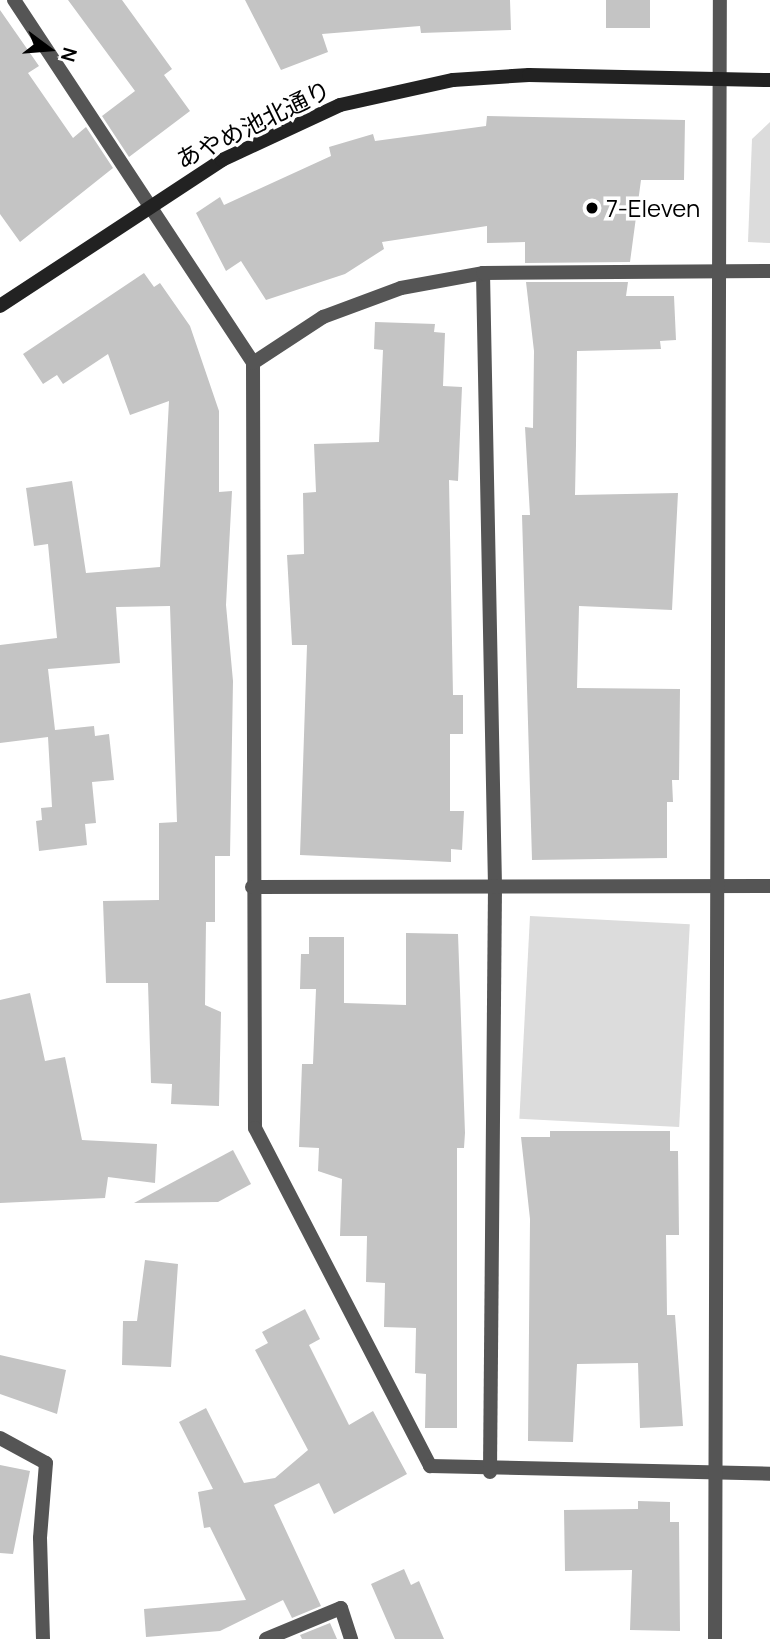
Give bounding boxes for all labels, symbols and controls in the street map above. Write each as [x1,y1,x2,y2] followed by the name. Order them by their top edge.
[14,14,84,84] north arrow
[55,45,84,65] text: N
[171,74,335,174] street label: あやめ池北通り
[606,194,700,222] place label: 7-Eleven
[584,200,600,216] marker: 7-Eleven

